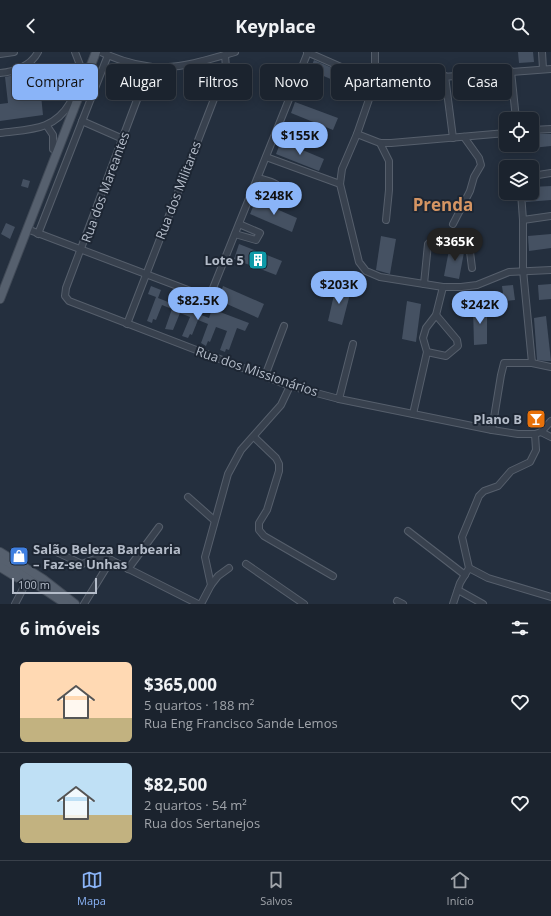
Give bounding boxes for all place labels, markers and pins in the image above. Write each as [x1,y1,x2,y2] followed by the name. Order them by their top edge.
[272,122,328,156] pin: $155K
[246,182,302,216] pin: $248K
[427,228,483,262] pin: $365K
[247,249,269,271] building icon: Lote 5
[204,251,244,269] place label: Lote 5
[311,271,367,305] pin: $203K
[165,287,231,321] pin: $82.5K
[452,291,508,325] pin: $242K
[525,408,547,430] bar icon: Plano B
[473,410,522,428] place label: Plano B
[33,540,181,573] place label: Salão Beleza Barbearia – Faz-se Unhas
[8,545,30,567] shop icon: Salão Beleza Barbearia – Faz-se Unhas

